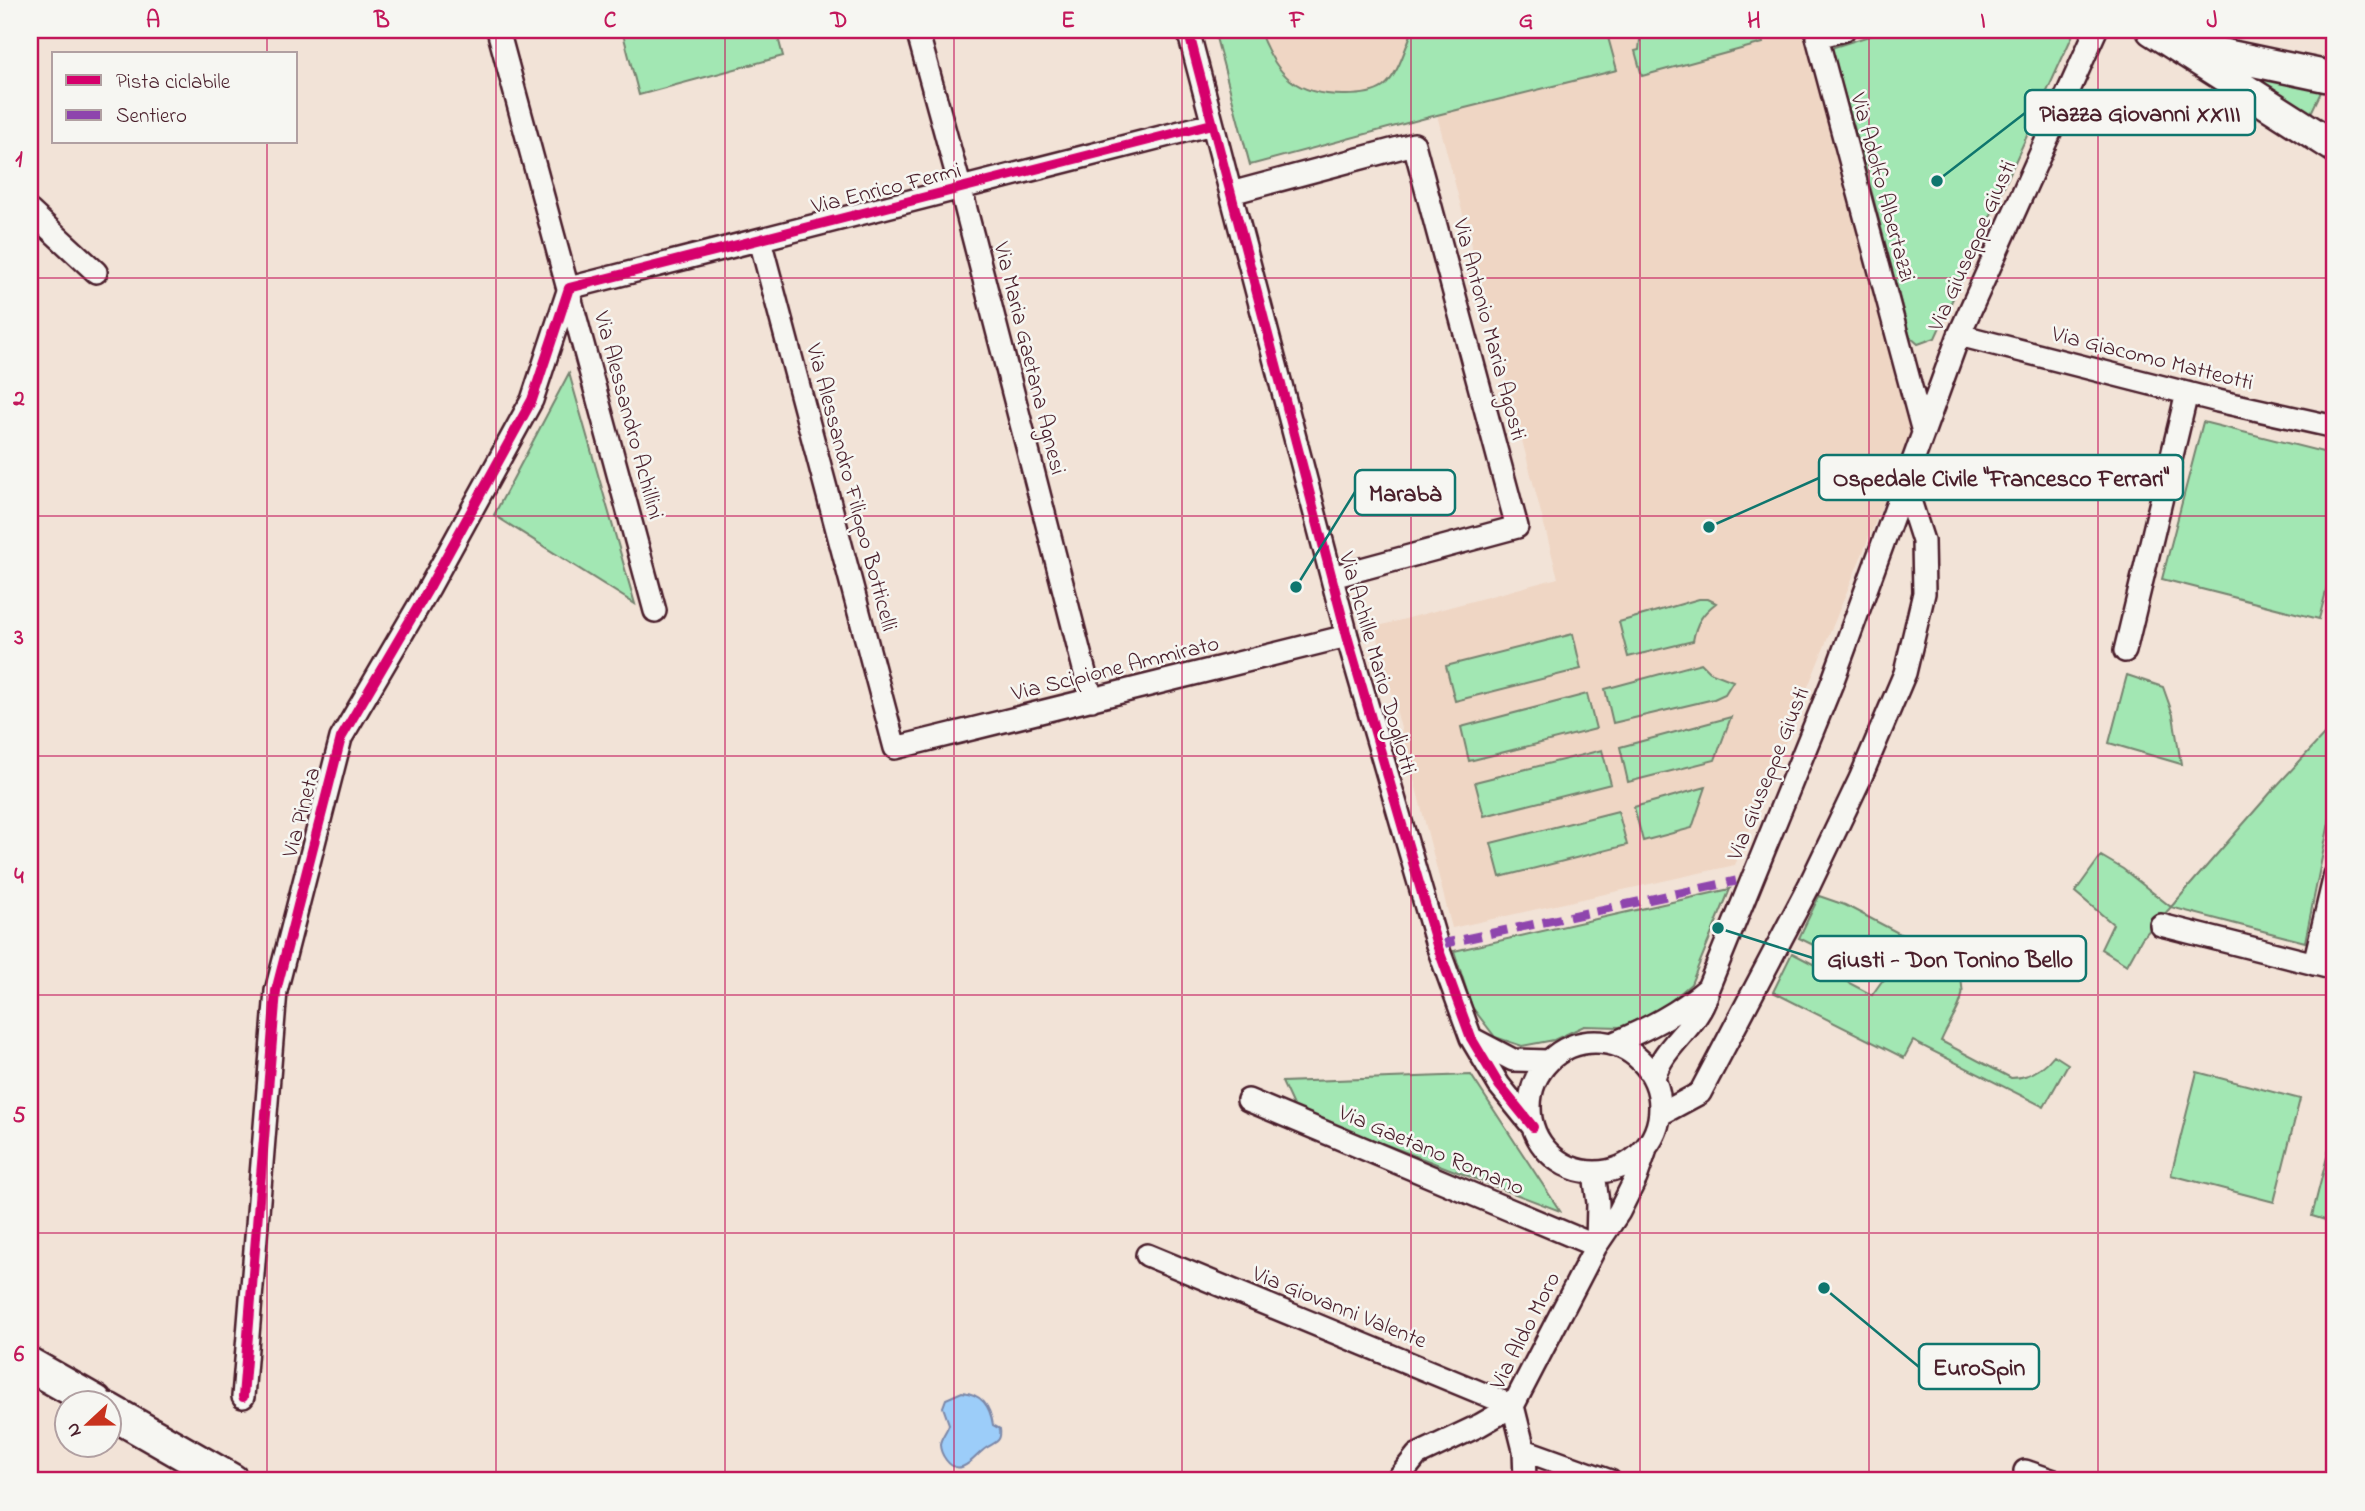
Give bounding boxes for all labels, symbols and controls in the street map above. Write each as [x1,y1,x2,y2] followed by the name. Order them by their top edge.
[146,5,160,38] text: A
[373,5,390,38] text: B
[604,5,617,38] text: C
[830,5,847,38] text: D
[1061,5,1075,38] text: E
[1289,5,1305,38] text: F
[1519,5,1533,38] text: G
[1747,5,1761,38] text: H
[1980,5,1986,38] text: I
[2206,5,2218,38] text: J
[52,52,298,144] legend
[116,68,231,98] text: Pista ciclabile
[1840,88,1923,286] street label: Via Adolfo Albertazzi
[2025,90,2255,135] callout: Piazza Giovanni XXIII
[2039,98,2241,133] text: Piazza Giovanni XXIII
[116,102,187,132] text: Sentiero
[15,144,23,177] text: 1
[807,155,965,224] street label: Via Enrico Fermi
[1920,155,2026,338] street label: Via Giuseppe Giusti
[1442,214,1534,445] street label: Via Antonio Maria Agosti
[982,238,1073,479] street label: Via Maria Gaetana Agnesi
[584,307,671,523] street label: Via Alessandro Achillini
[2047,318,2257,400] street label: Via Giacomo Matteotti
[796,339,905,635] street label: Via Alessandro Filippo Botticelli
[12,383,25,416] text: 2
[1819,455,2183,500] callout: Ospedale Civile "Francesco Ferrari"
[1833,463,2170,498] text: Ospedale Civile "Francesco Ferrari"
[1355,470,1455,515] callout: Marabà
[1369,478,1442,513] text: Marabà
[1328,547,1424,779] street label: Via Achille Mario Dogliotti
[13,622,24,655] text: 3
[1007,628,1223,711] street label: Via Scipione Ammirato
[1719,682,1819,866] street label: Via Giuseppe Giusti
[274,764,330,862] street label: Via Pineta
[14,861,24,894] text: 4
[1813,936,2086,981] callout: Giusti - Don Tonino Bello
[1827,944,2073,979] text: Giusti - Don Tonino Bello
[1332,1097,1529,1205] street label: Via Gaetano Romano
[12,1100,26,1133] text: 5
[1246,1258,1432,1359] street label: Via Giovanni Valente
[1482,1267,1570,1397] street label: Via Aldo Moro
[14,1339,25,1372] text: 6
[1919,1344,2039,1389] callout: EuroSpin
[1933,1352,2026,1387] text: EuroSpin
[52,1388,122,1458] north arrow
[60,1418,89,1440] text: N

